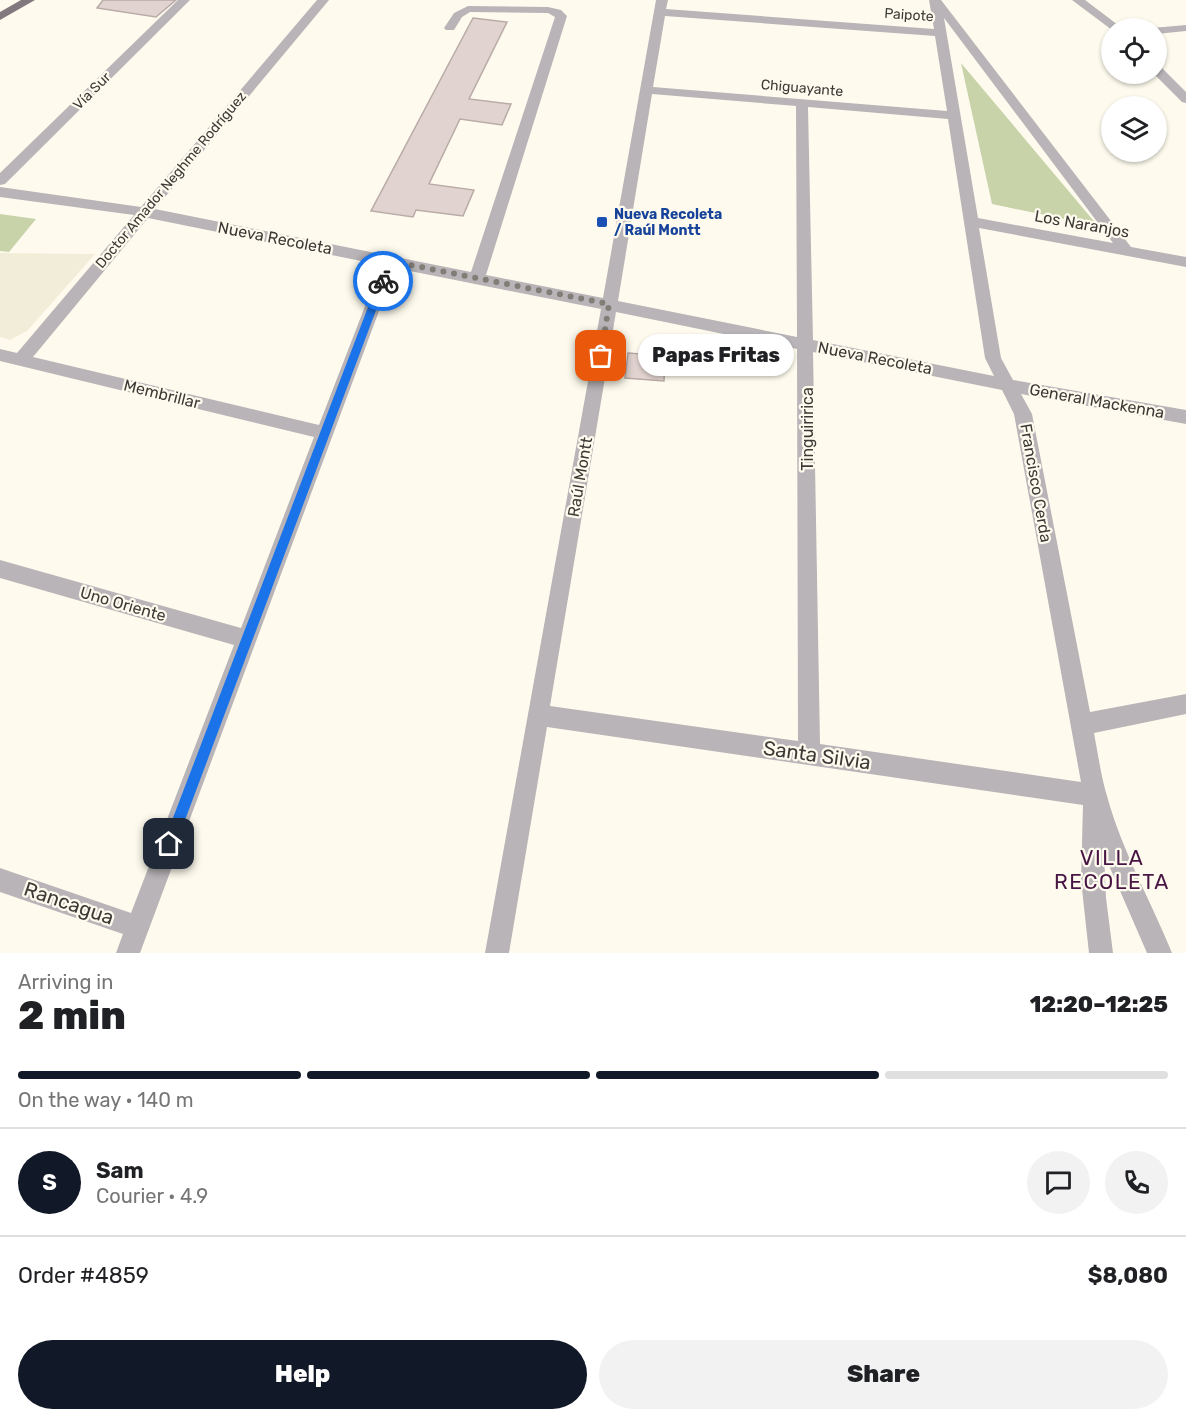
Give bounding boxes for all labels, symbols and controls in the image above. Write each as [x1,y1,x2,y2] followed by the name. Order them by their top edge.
[884,5,934,25] street label: Paipote
[1101,18,1167,162] map controls
[1101,18,1167,84] button: locate
[70,68,115,113] street label: Vía Sur
[760,76,844,100] street label: Chiguayante
[92,88,250,272] street label: Doctor Amador Neghme Rodríguez
[1101,96,1167,162] button: layers
[614,206,722,239] place label: Nueva Recoleta / Raúl Montt
[1033,206,1131,242] street label: Los Naranjos
[595,215,609,229] marker: Nueva Recoleta / Raúl Montt
[216,218,334,258] street label: Nueva Recoleta
[353,251,413,311] courier
[367,265,400,298] icon: bike
[575,330,626,381] pin
[637,335,793,377] callout: Papas Fritas
[816,338,934,378] street label: Nueva Recoleta
[584,339,617,372] icon: bag
[652,343,780,367] text: Papas Fritas
[122,375,202,413] street label: Membrillar
[1028,380,1166,422] street label: General Mackenna
[798,387,817,471] street label: Tinguiririca
[1016,422,1056,544] street label: Francisco Cerda
[564,436,596,518] street label: Raúl Montt
[78,583,168,625] street label: Uno Oriente
[762,736,872,774] street label: Santa Silvia
[143,818,194,869] pin
[152,827,185,860] icon: home
[1054,845,1170,894] district label: VILLA RECOLETA
[21,876,117,930] street label: Rancagua
[18,970,113,994] text: Arriving in
[1030,991,1168,1018] text: 12:20–12:25
[18,993,126,1039] text: 2 min
[18,1088,194,1112] text: On the way · 140 m
[1027,1151,1090,1214] button: chat
[1105,1151,1168,1214] button: phone
[96,1157,144,1184] text: Sam
[42,1169,57,1196] text: S
[96,1184,208,1208] text: Courier · 4.9
[18,1262,149,1289] text: Order #4859
[1088,1262,1168,1289] text: $8,080
[18,1340,587,1409] button: Help
[599,1340,1168,1409] button: Share

